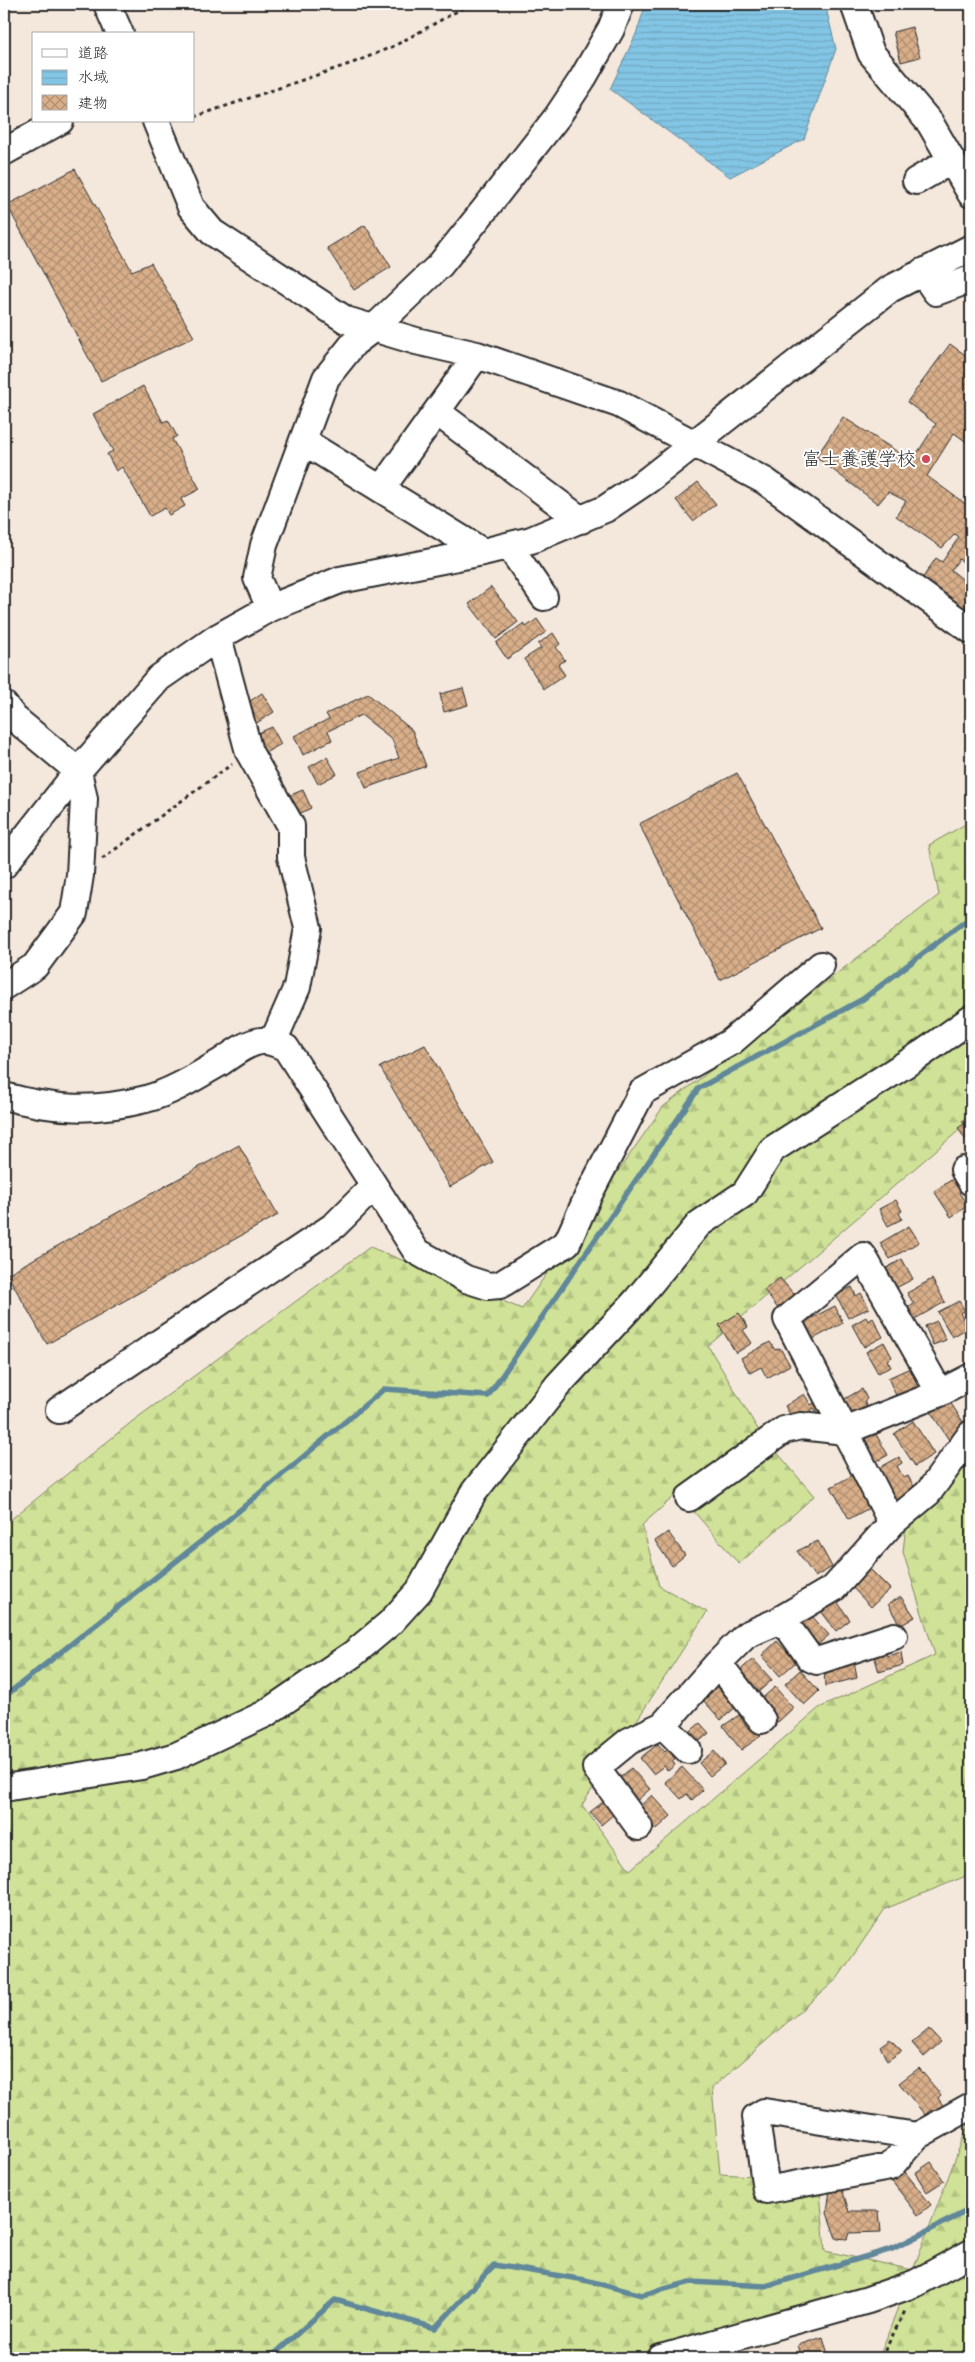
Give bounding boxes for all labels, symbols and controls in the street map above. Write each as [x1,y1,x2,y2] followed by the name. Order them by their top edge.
[32,32,195,122] legend
[78,43,108,64] text: 道路
[78,67,108,88] text: 水域
[78,93,108,114] text: 建物
[802,446,916,473] place label: 富士養護学校
[920,453,932,465] marker: 富士養護学校

